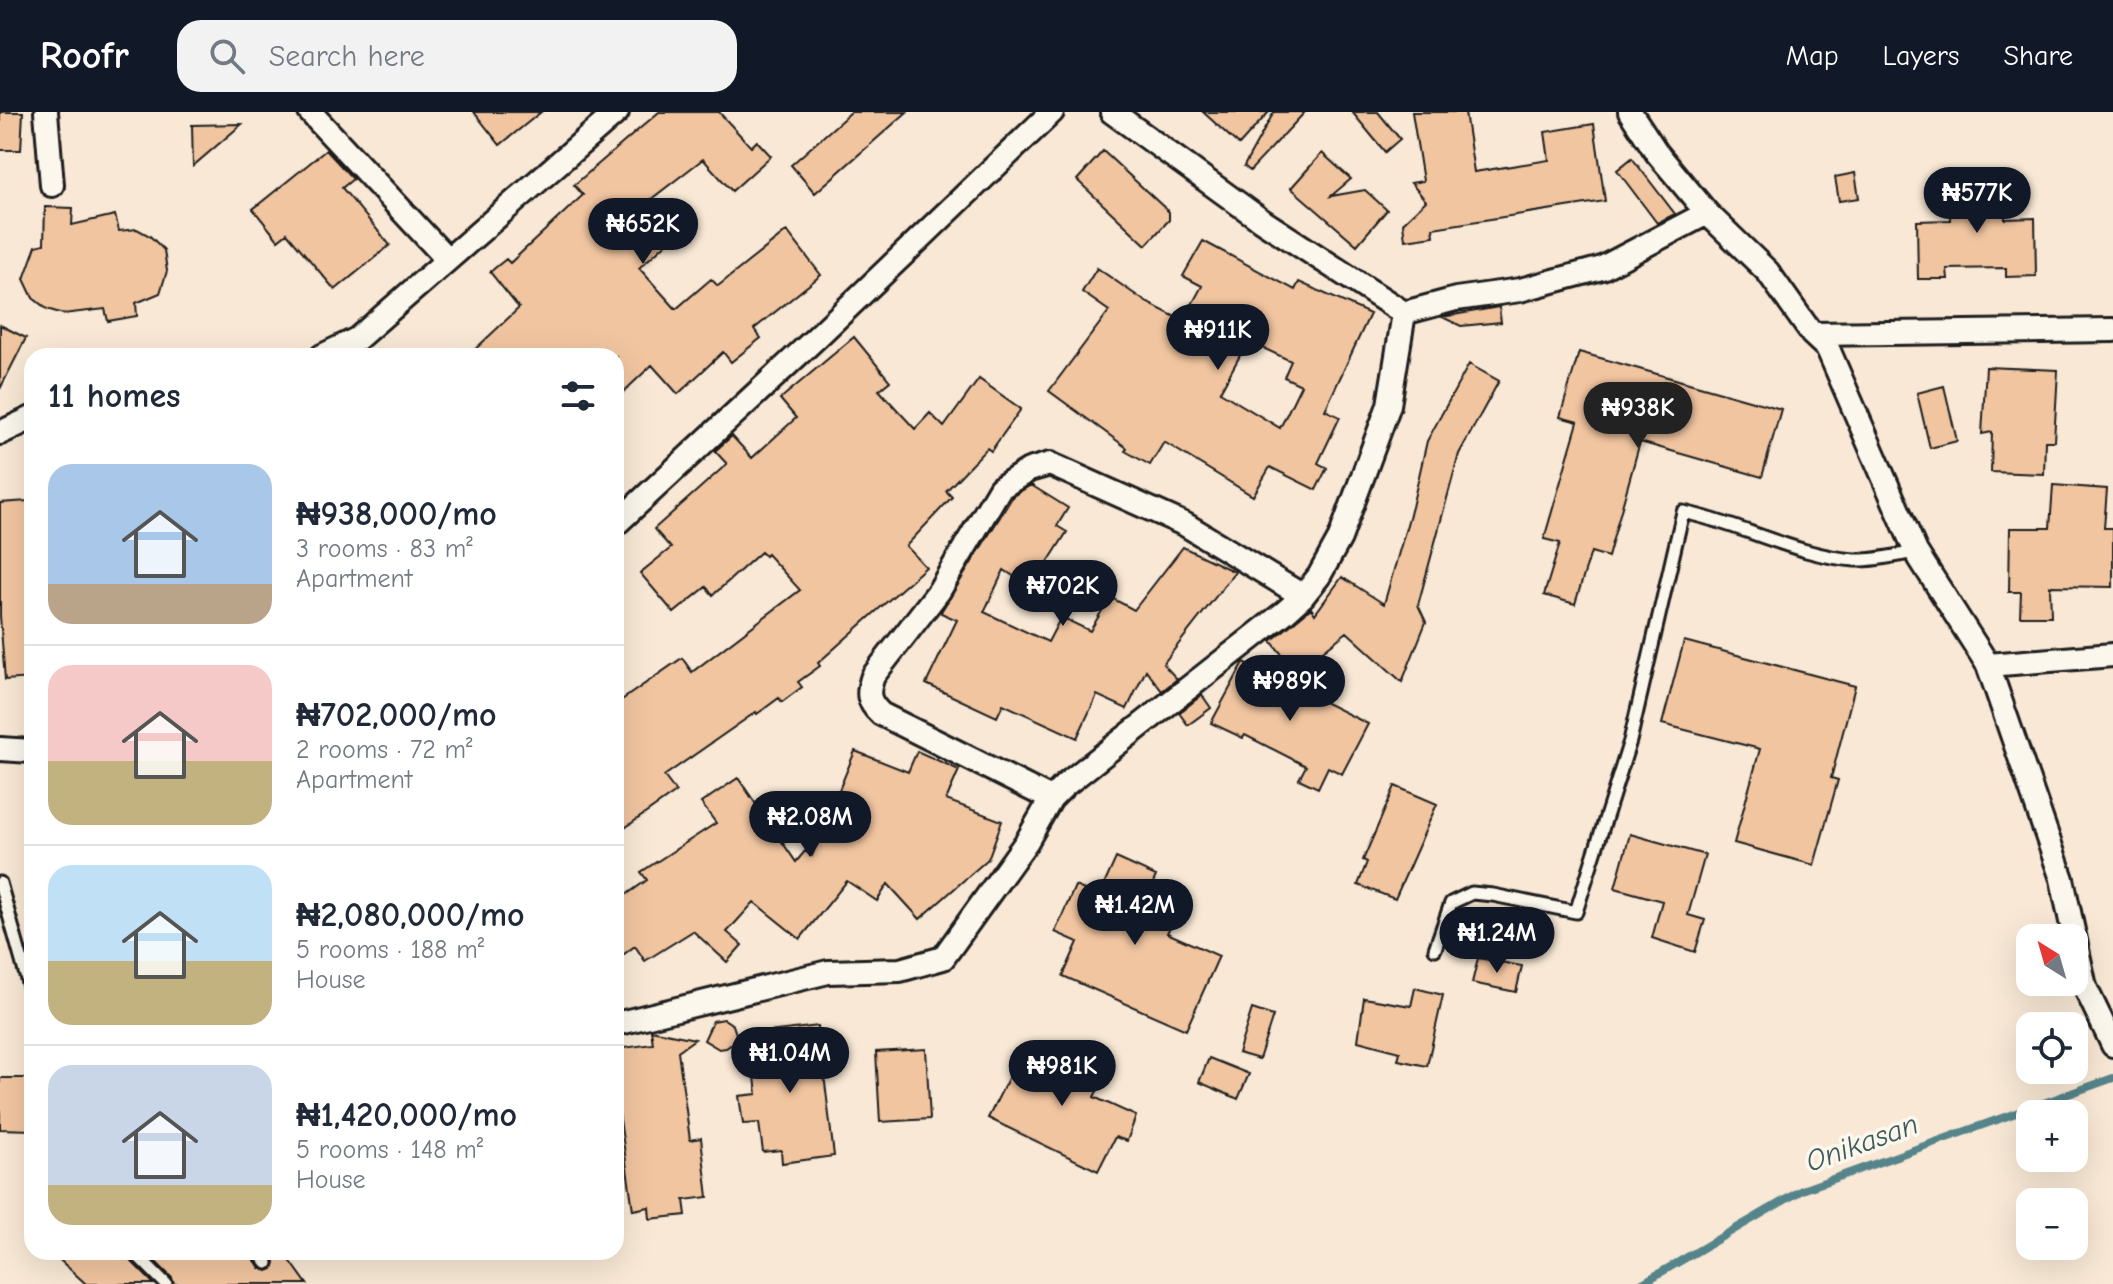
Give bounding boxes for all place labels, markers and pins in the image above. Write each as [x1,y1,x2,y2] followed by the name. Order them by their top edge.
[1921,167,2033,235] pin: ₦577K
[587,198,699,266] pin: ₦652K
[1162,304,1274,372] pin: ₦911K
[1582,382,1694,450] pin: ₦938K
[1007,560,1119,628] pin: ₦702K
[1234,655,1346,723] pin: ₦989K
[745,791,875,859] pin: ₦2.08M
[1070,879,1200,947] pin: ₦1.42M
[1432,907,1562,975] pin: ₦1.24M
[725,1027,855,1095] pin: ₦1.04M
[1006,1040,1118,1108] pin: ₦981K

